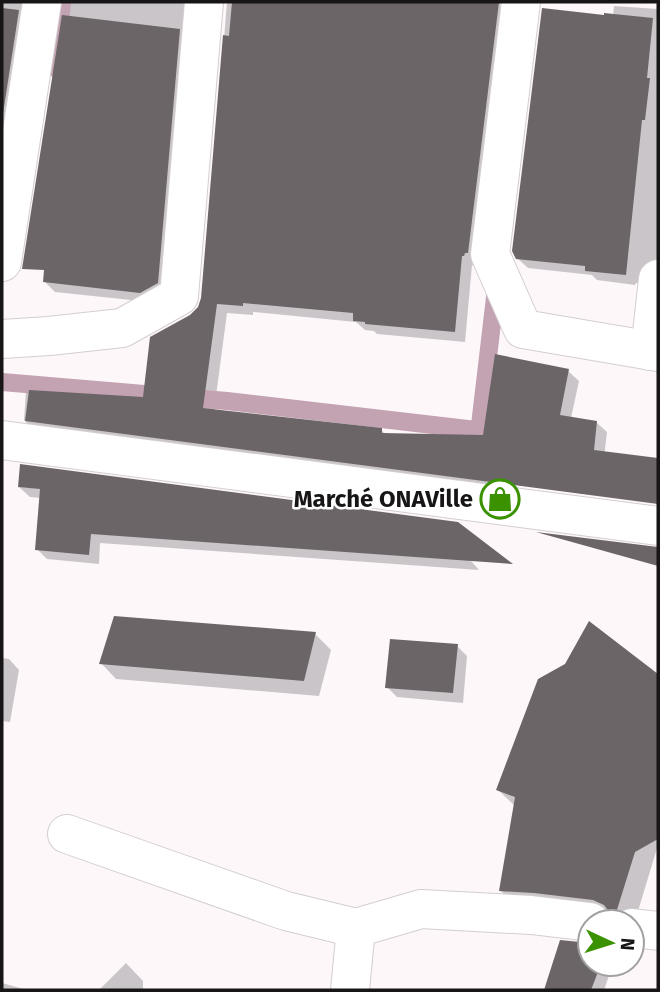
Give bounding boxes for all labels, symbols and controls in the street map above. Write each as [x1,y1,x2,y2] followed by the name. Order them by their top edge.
[479,478,521,520] shop icon: Marché ONAVille
[294,485,473,513] place label: Marché ONAVille
[576,908,646,978] north arrow
[616,937,639,951] text: N

